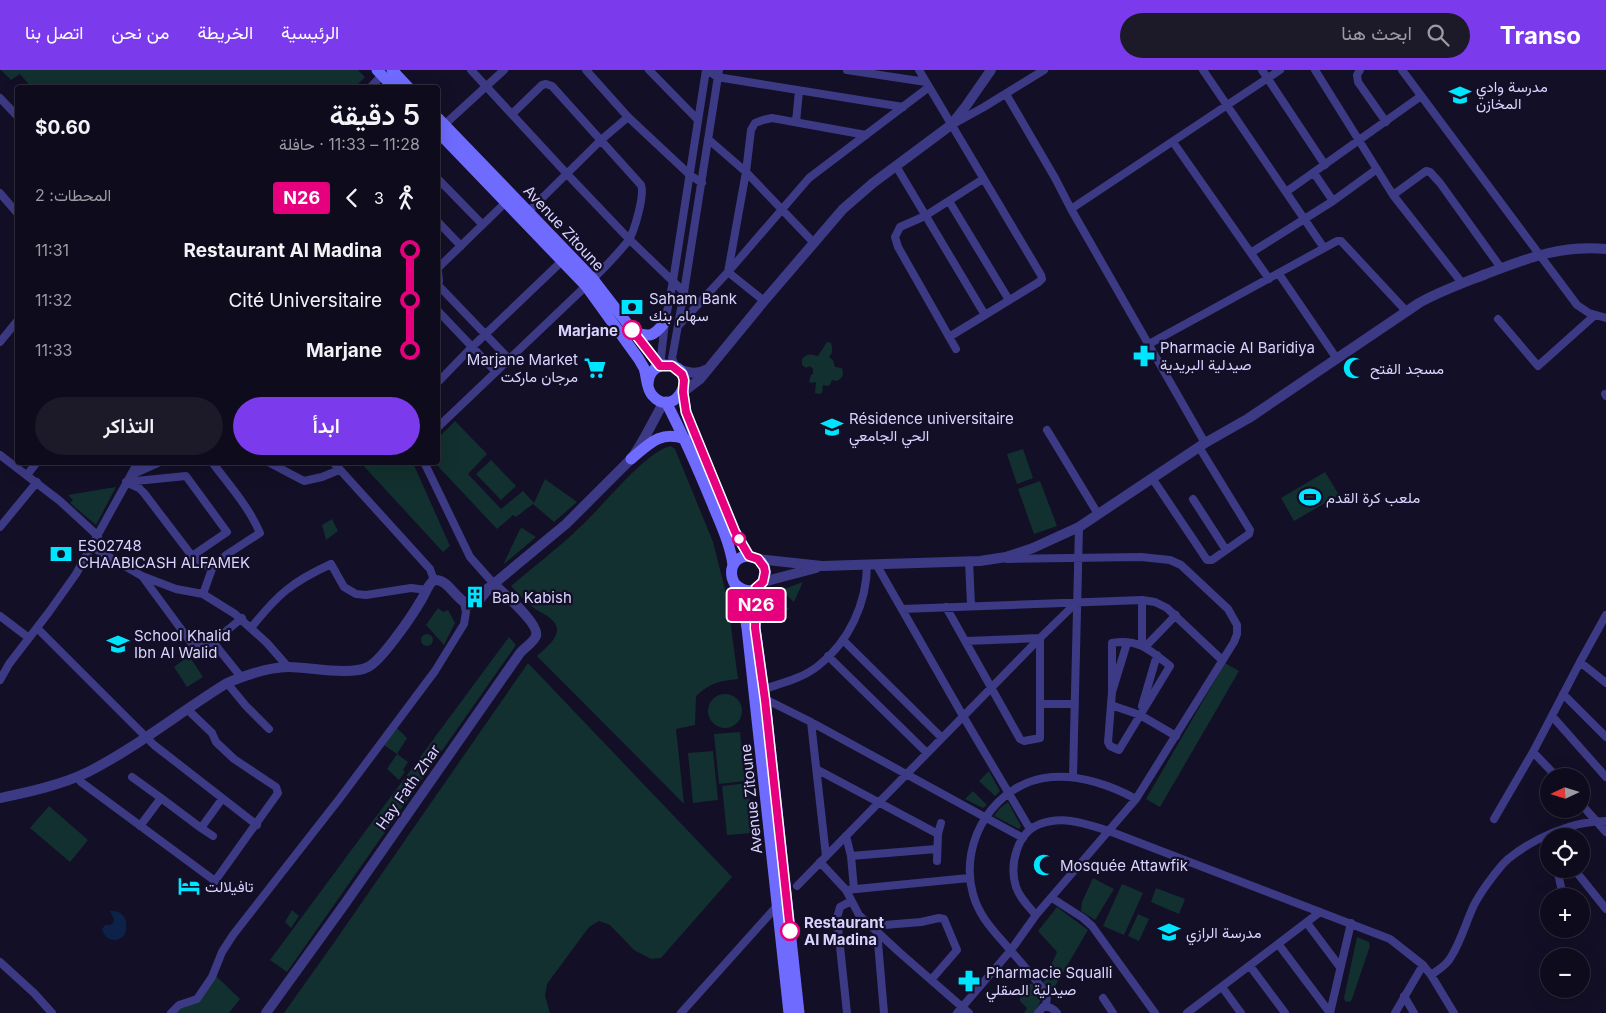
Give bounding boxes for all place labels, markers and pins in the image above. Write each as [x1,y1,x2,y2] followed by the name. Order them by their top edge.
[1476,77,1548,113] place label: مدرسة وادي المخازن
[1447,82,1473,108] school or university icon: مدرسة وادي المخازن
[649,289,738,326] place label: Saham Bank سهام بنك
[619,294,645,320] bank icon: Saham Bank سهام بنك
[622,320,642,340] marker: Marjane
[558,321,618,340] place label: Marjane
[1160,338,1315,374] place label: Pharmacie Al Baridiya صيدلية البريدية
[1131,343,1157,369] pharmacy icon: Pharmacie Al Baridiya صيدلية البريدية
[467,350,578,386] place label: Marjane Market مرجان ماركت
[582,355,608,381] supermarket icon: Marjane Market مرجان ماركت
[1341,355,1367,381] mosque icon: مسجد الفتح
[1370,359,1444,380] place label: مسجد الفتح
[849,409,1014,449] place label: Résidence universitaire الحي الجامعي
[819,414,845,440] school or university icon: Résidence universitaire الحي الجامعي
[1297,484,1323,510] sports icon: ملعب كرة القدم
[1326,488,1420,508] place label: ملعب كرة القدم
[732,532,746,546] unlabelled marker
[78,536,250,572] place label: ES02748 CHAABICASH ALFAMEK
[48,541,74,567] bank icon: ES02748 CHAABICASH ALFAMEK
[462,584,488,610] building icon: Bab Kabish
[492,588,572,607] place label: Bab Kabish
[134,626,231,662] place label: School Khalid Ibn Al Walid
[105,631,131,657] school or university icon: School Khalid Ibn Al Walid
[1031,852,1057,878] mosque icon: Mosquée Attawfik
[1060,856,1189,875] place label: Mosquée Attawfik
[176,873,202,899] hotel icon: تافيلالت
[205,877,254,896] place label: تافيلالت
[804,913,885,949] place label: Restaurant Al Madina
[1156,919,1182,945] school or university icon: مدرسة الرازي
[780,921,800,941] marker: Restaurant Al Madina
[1186,923,1262,946] place label: مدرسة الرازي
[986,963,1112,1003] place label: Pharmacie Squalli صيدلية الصقلي
[956,968,982,994] pharmacy icon: Pharmacie Squalli صيدلية الصقلي

